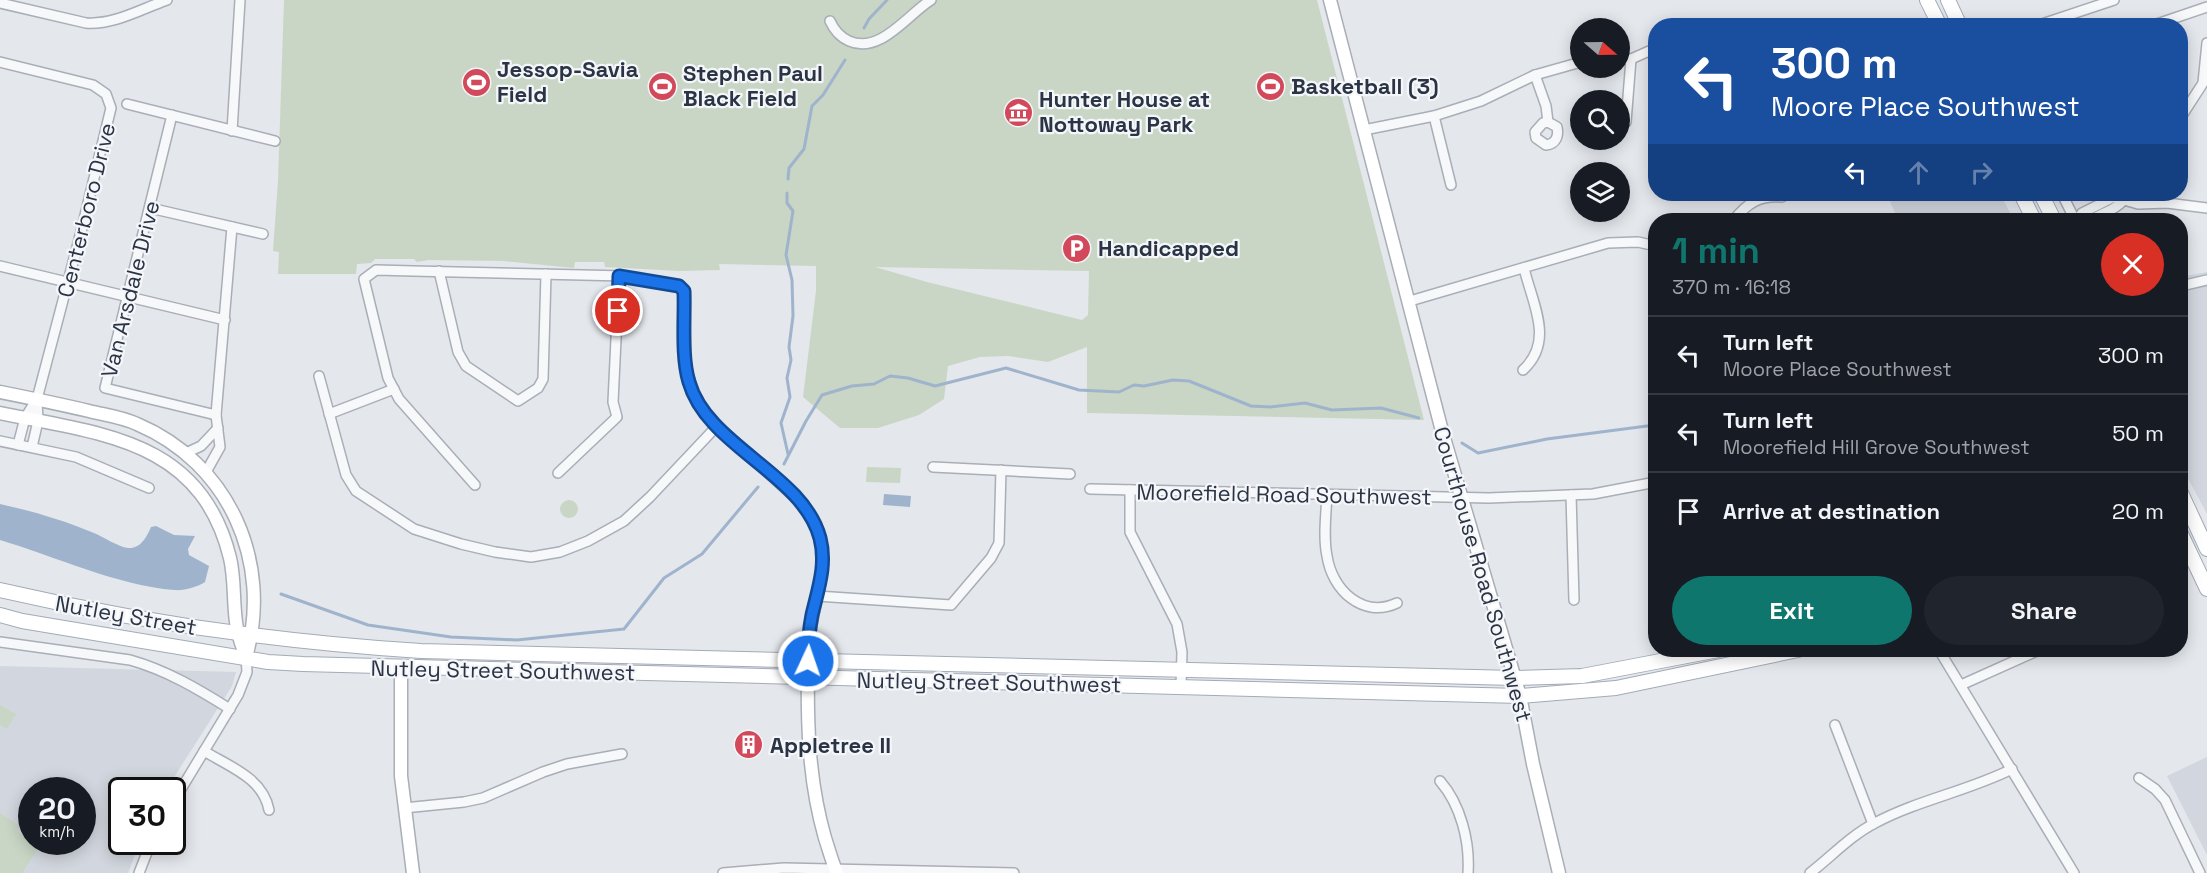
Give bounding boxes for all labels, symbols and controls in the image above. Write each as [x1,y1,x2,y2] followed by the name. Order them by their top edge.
[1570,18,1630,78] north arrow
[1570,18,1630,222] map controls
[1771,37,1898,90] text: 300 m
[1672,42,1750,120] icon: left
[497,55,639,108] place label: Jessop-Savia Field
[683,59,823,112] place label: Stephen Paul Black Field
[460,66,492,98] sports icon: Jessop-Savia Field
[646,70,678,102] sports icon: Stephen Paul Black Field
[1254,70,1286,102] sports icon: Basketball (3)
[1291,72,1439,100] place label: Basketball (3)
[1039,85,1210,138] place label: Hunter House at Nottoway Park
[1771,89,2080,124] text: Moore Place Southwest
[1570,90,1630,150] button: search
[1002,96,1034,128] museum icon: Hunter House at Nottoway Park
[51,120,121,300] street label: Centerboro Drive
[1839,156,1872,189] icon: left
[1902,156,1935,189] icon: ahead
[1965,156,1998,189] icon: right
[1570,162,1630,222] button: layers
[94,198,166,380] street label: Van Arsdale Drive
[1672,228,1760,274] text: 1 min
[1061,232,1093,264] parking icon: Handicapped
[2101,233,2164,296] button: close
[1098,234,1239,262] place label: Handicapped
[1672,274,1791,300] text: 370 m · 16:18
[592,285,643,336] pin
[601,294,634,327] icon: arrive
[1723,328,1813,356] text: Turn left
[1672,339,1705,372] icon: left
[2098,341,2164,369] text: 300 m
[1723,356,1952,382] text: Moore Place Southwest
[1723,406,1813,434] text: Turn left
[1672,417,1705,450] icon: left
[2112,419,2164,447] text: 50 m
[1427,423,1539,725] street label: Courthouse Road Southwest
[1723,434,2030,460] text: Moorefield Hill Grove Southwest
[1136,477,1432,511] street label: Moorefield Road Southwest
[1672,495,1705,528] icon: arrive
[1723,497,1940,525] text: Arrive at destination
[2112,497,2164,525] text: 20 m
[1672,576,1912,645] button: Exit
[1924,576,2164,645] button: Share
[53,589,199,641] street label: Nutley Street
[776,629,840,693] position arrow
[371,654,635,686] street label: Nutley Street Southwest
[857,666,1121,698] street label: Nutley Street Southwest
[733,729,765,761] building icon: Appletree II
[770,731,891,759] place label: Appletree II
[108,777,186,855] speed limit sign: 30
[38,789,76,828] text: 20
[39,822,75,841] text: km/h

